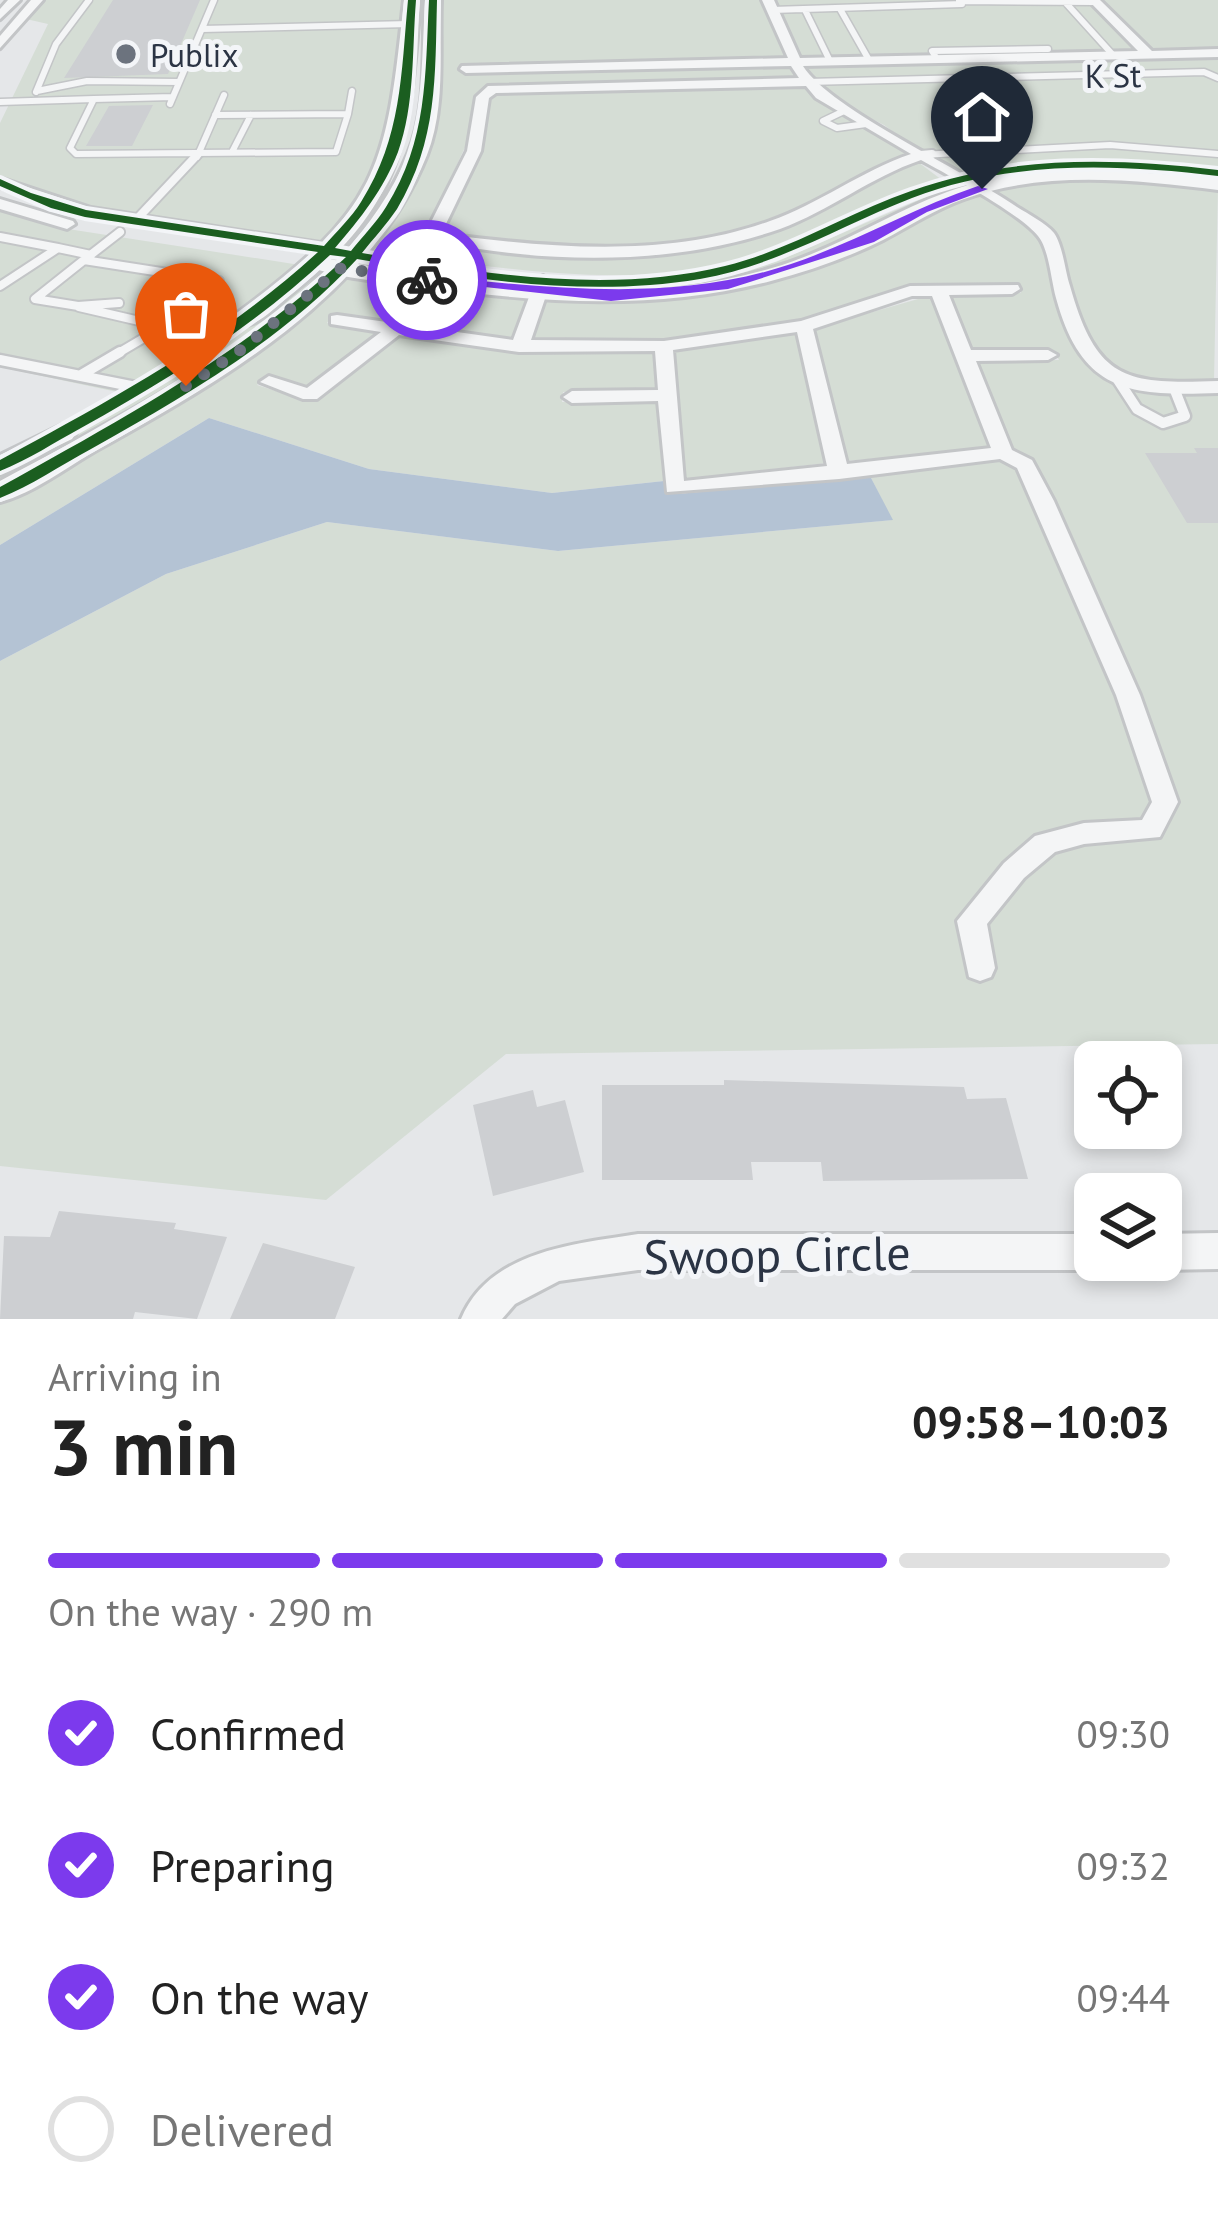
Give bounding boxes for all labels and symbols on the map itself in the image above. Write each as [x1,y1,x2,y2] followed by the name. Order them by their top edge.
[150,33,238,76] place label: Publix
[113,41,139,67] marker: Publix
[1084,53,1142,97] street label: K St
[931,66,1033,189] pin
[367,220,487,340] courier
[135,263,237,386] pin
[643,1221,911,1287] street label: Swoop Circle

